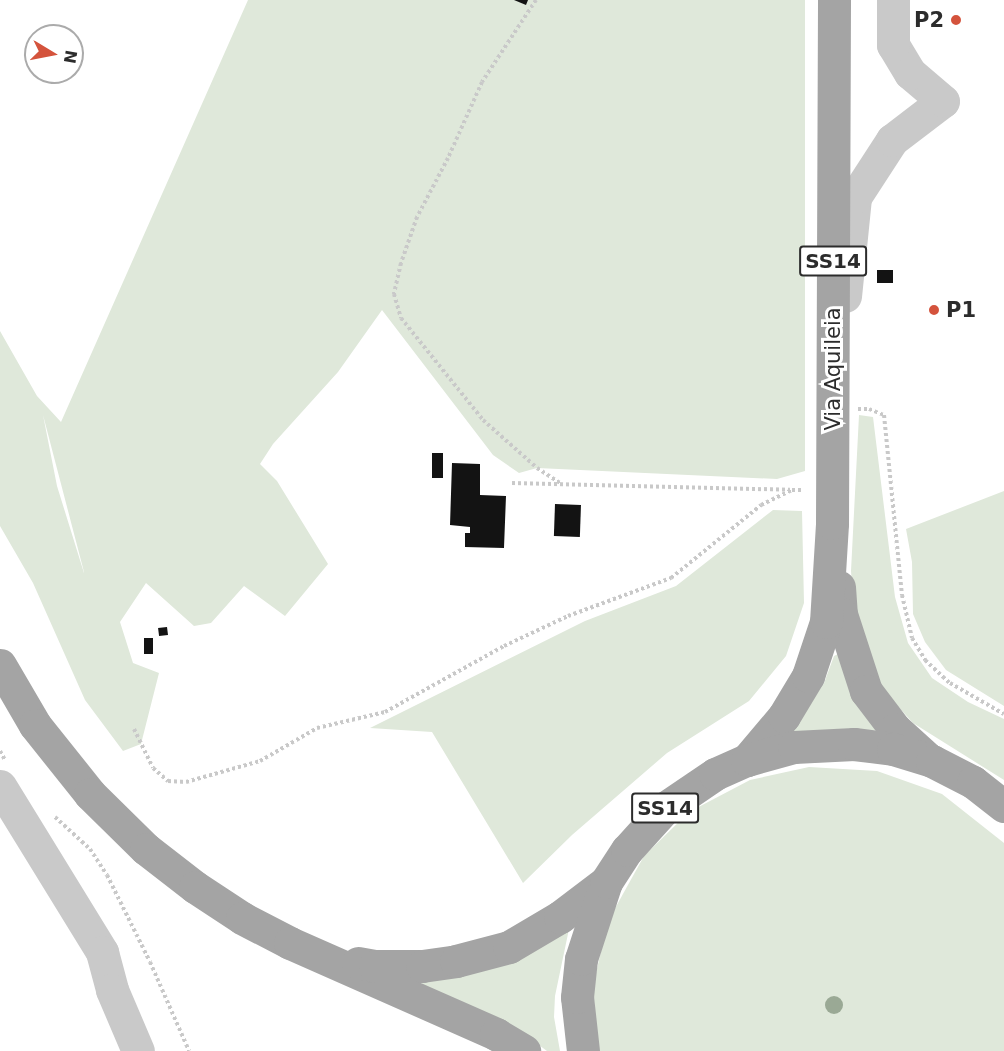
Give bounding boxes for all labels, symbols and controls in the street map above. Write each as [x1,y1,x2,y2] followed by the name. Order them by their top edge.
[914,7,944,33] place label: P2
[949,13,963,27] marker: P2
[24,24,84,84] north arrow
[60,49,81,65] text: N
[798,244,868,278] road number: SS14
[946,297,976,323] place label: P1
[927,303,941,317] marker: P1
[820,307,846,431] street label: Via Aquileia
[630,791,700,825] road number: SS14

